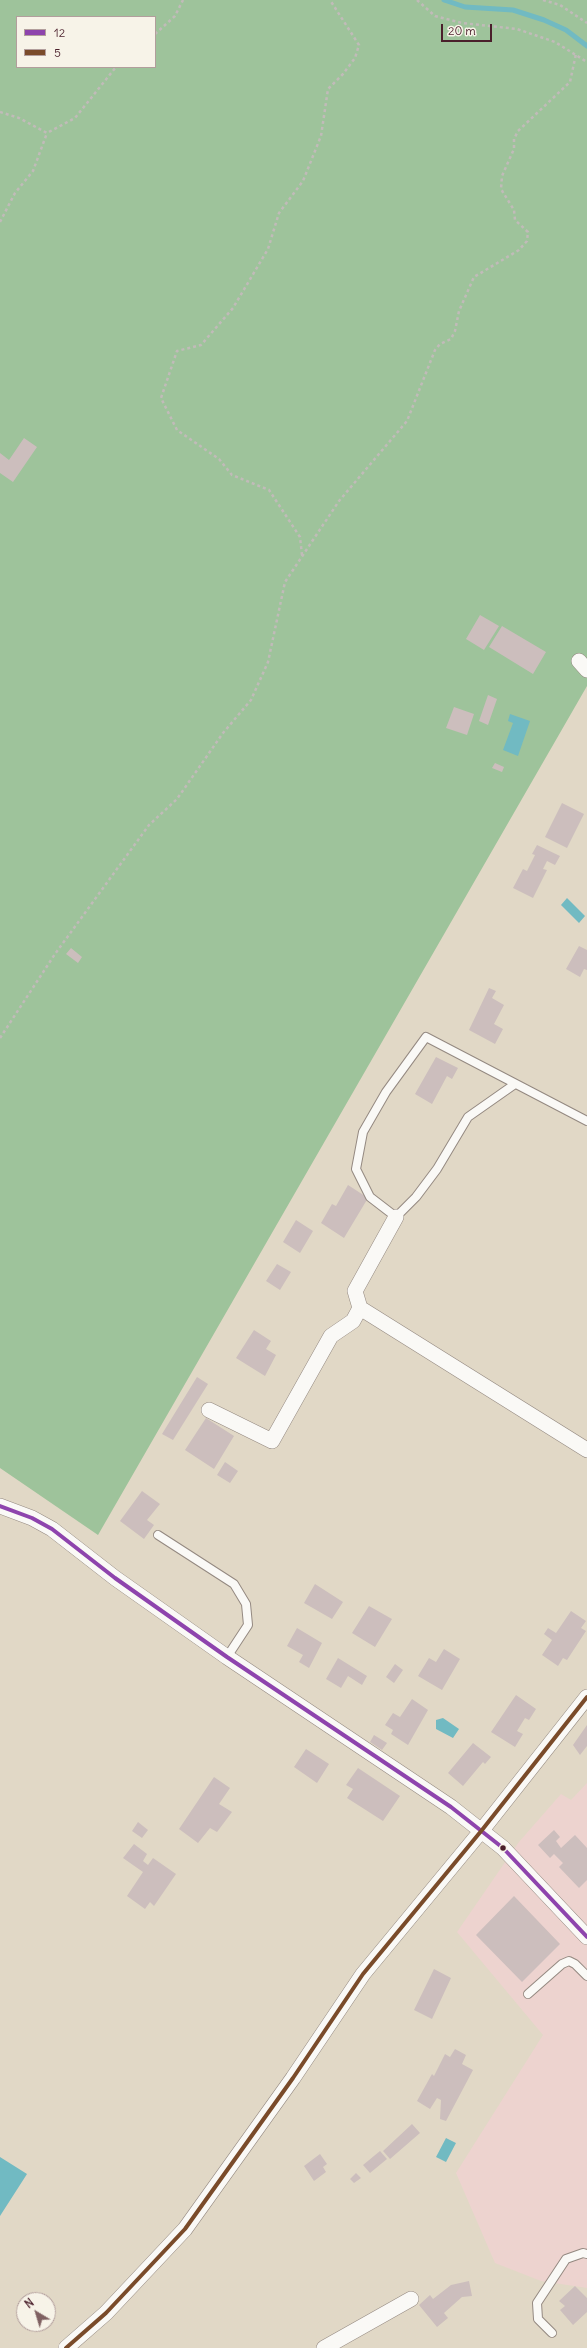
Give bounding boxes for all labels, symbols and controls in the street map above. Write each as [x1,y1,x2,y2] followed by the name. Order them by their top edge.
[16,16,156,68] legend
[443,16,494,42] scale bar
[448,23,476,38] text: 20 m
[54,25,65,40] text: 12
[54,45,61,60] text: 5
[498,1843,508,1853] unlabelled marker
[16,2292,56,2332] north arrow
[22,2295,37,2311] text: N

